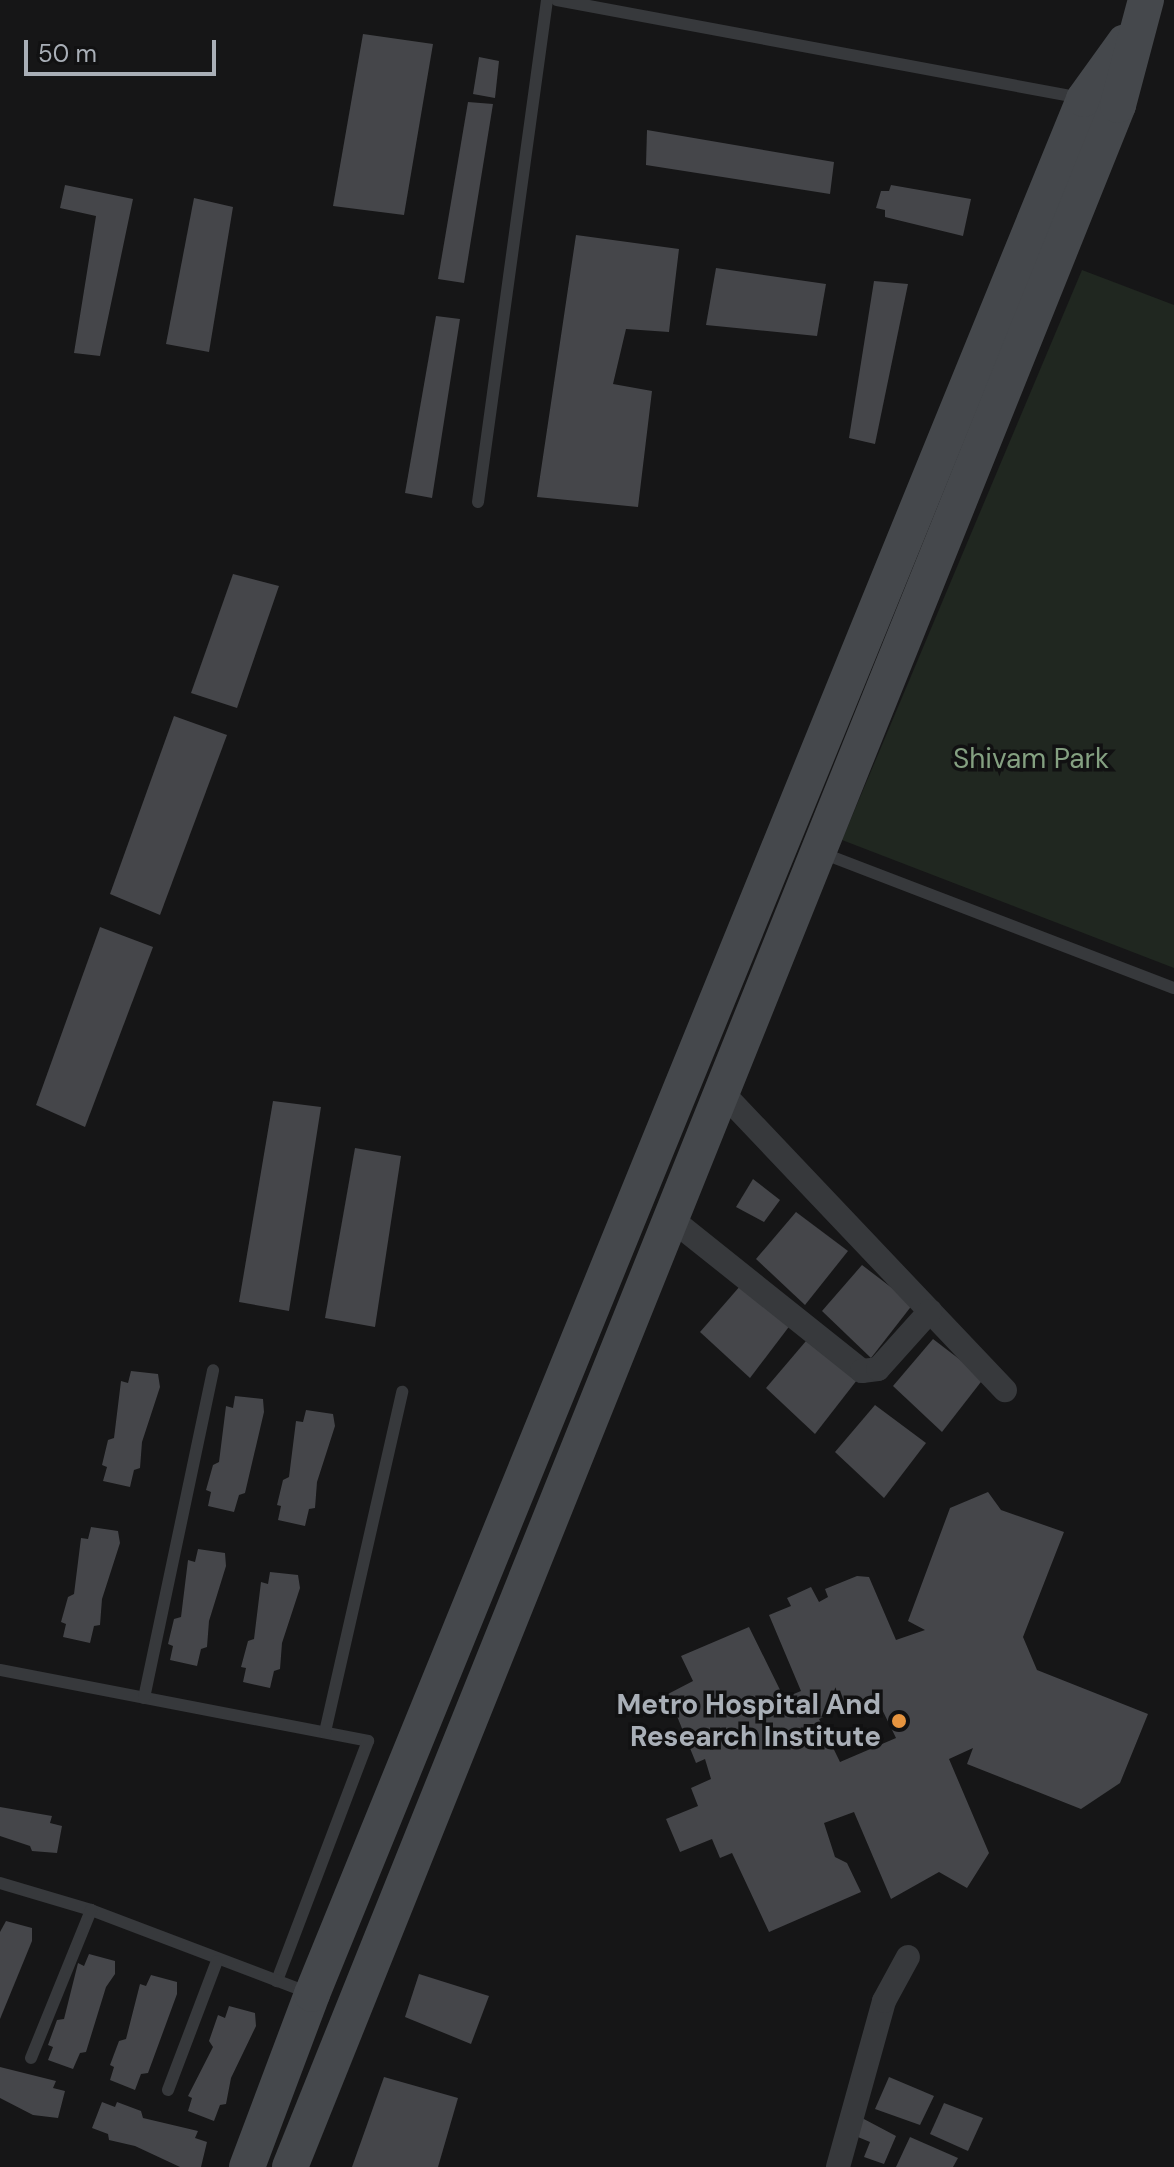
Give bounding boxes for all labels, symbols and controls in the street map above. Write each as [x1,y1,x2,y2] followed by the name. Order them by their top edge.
[28,24,220,74] scale bar
[38,38,97,69] text: 50 m
[953,742,1109,776] park label: Shivam Park
[616,1688,881,1754] place label: Metro Hospital And Research Institute
[888,1710,910,1732] marker: Metro Hospital And Research Institute

